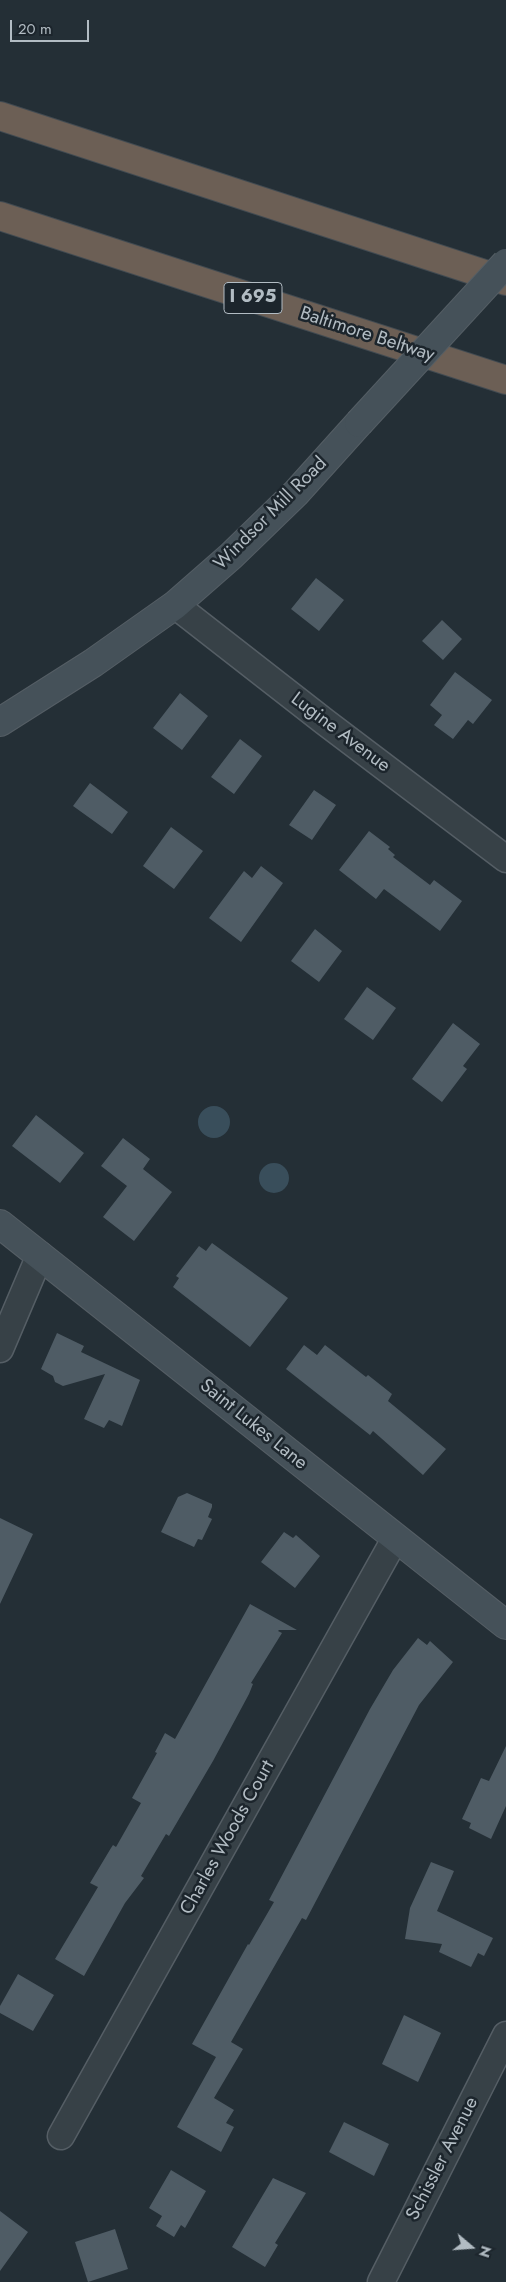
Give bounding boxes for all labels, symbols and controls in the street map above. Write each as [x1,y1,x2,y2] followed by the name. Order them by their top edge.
[12,10,91,42] scale bar
[18,18,52,40] text: 20 m
[224,282,282,314] road number: I 695
[297,303,437,367] street label: Baltimore Beltway
[210,453,332,575] street label: Windsor Mill Road
[286,688,394,778] street label: Lugine Avenue
[195,1375,311,1475] street label: Saint Lukes Lane
[176,1757,280,1919] street label: Charles Woods Court
[402,2094,484,2224] street label: Schissler Avenue
[446,2222,496,2272] north arrow
[474,2243,496,2260] text: N

